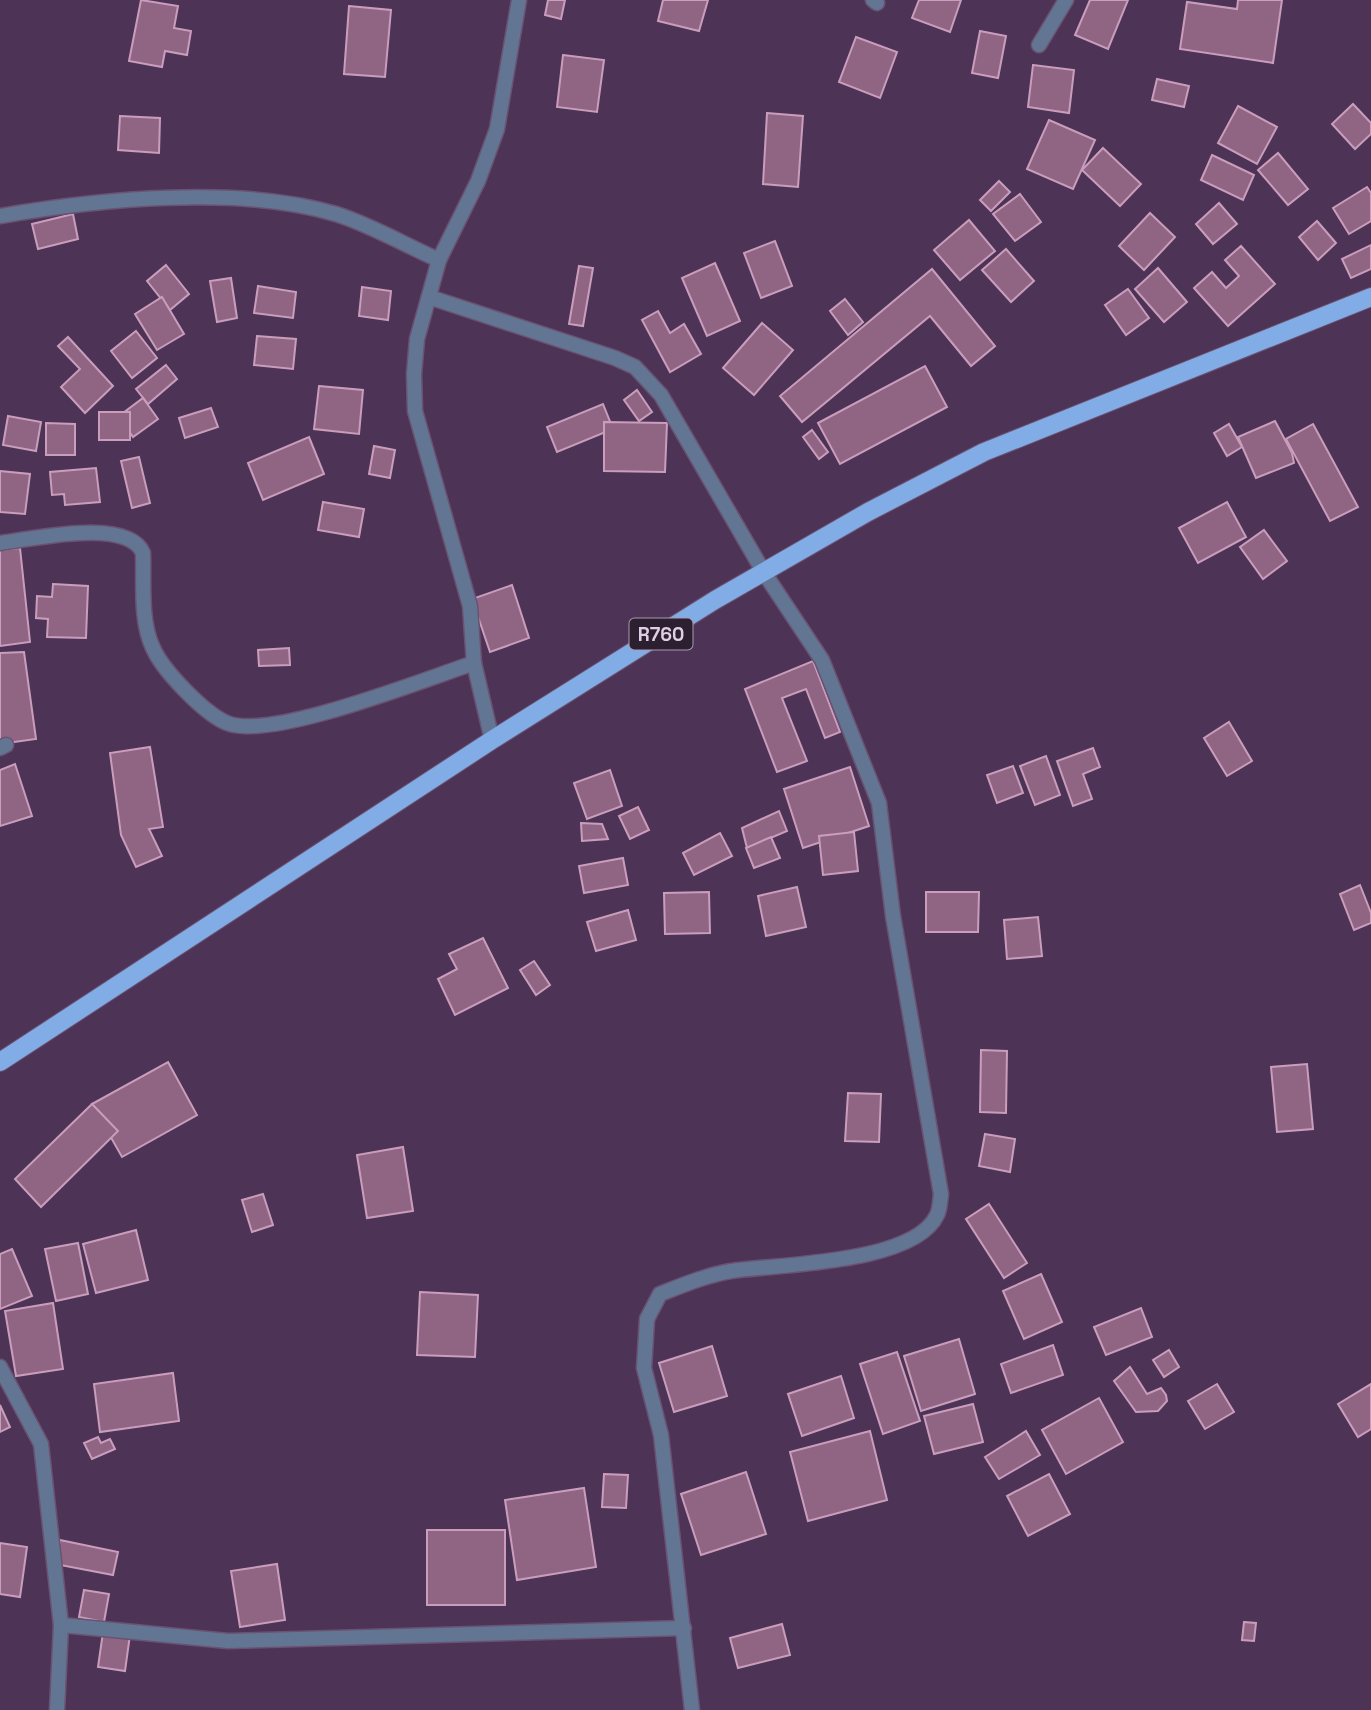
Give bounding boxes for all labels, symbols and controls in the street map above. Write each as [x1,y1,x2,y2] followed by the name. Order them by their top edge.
[630,618,692,650] road number: R760

